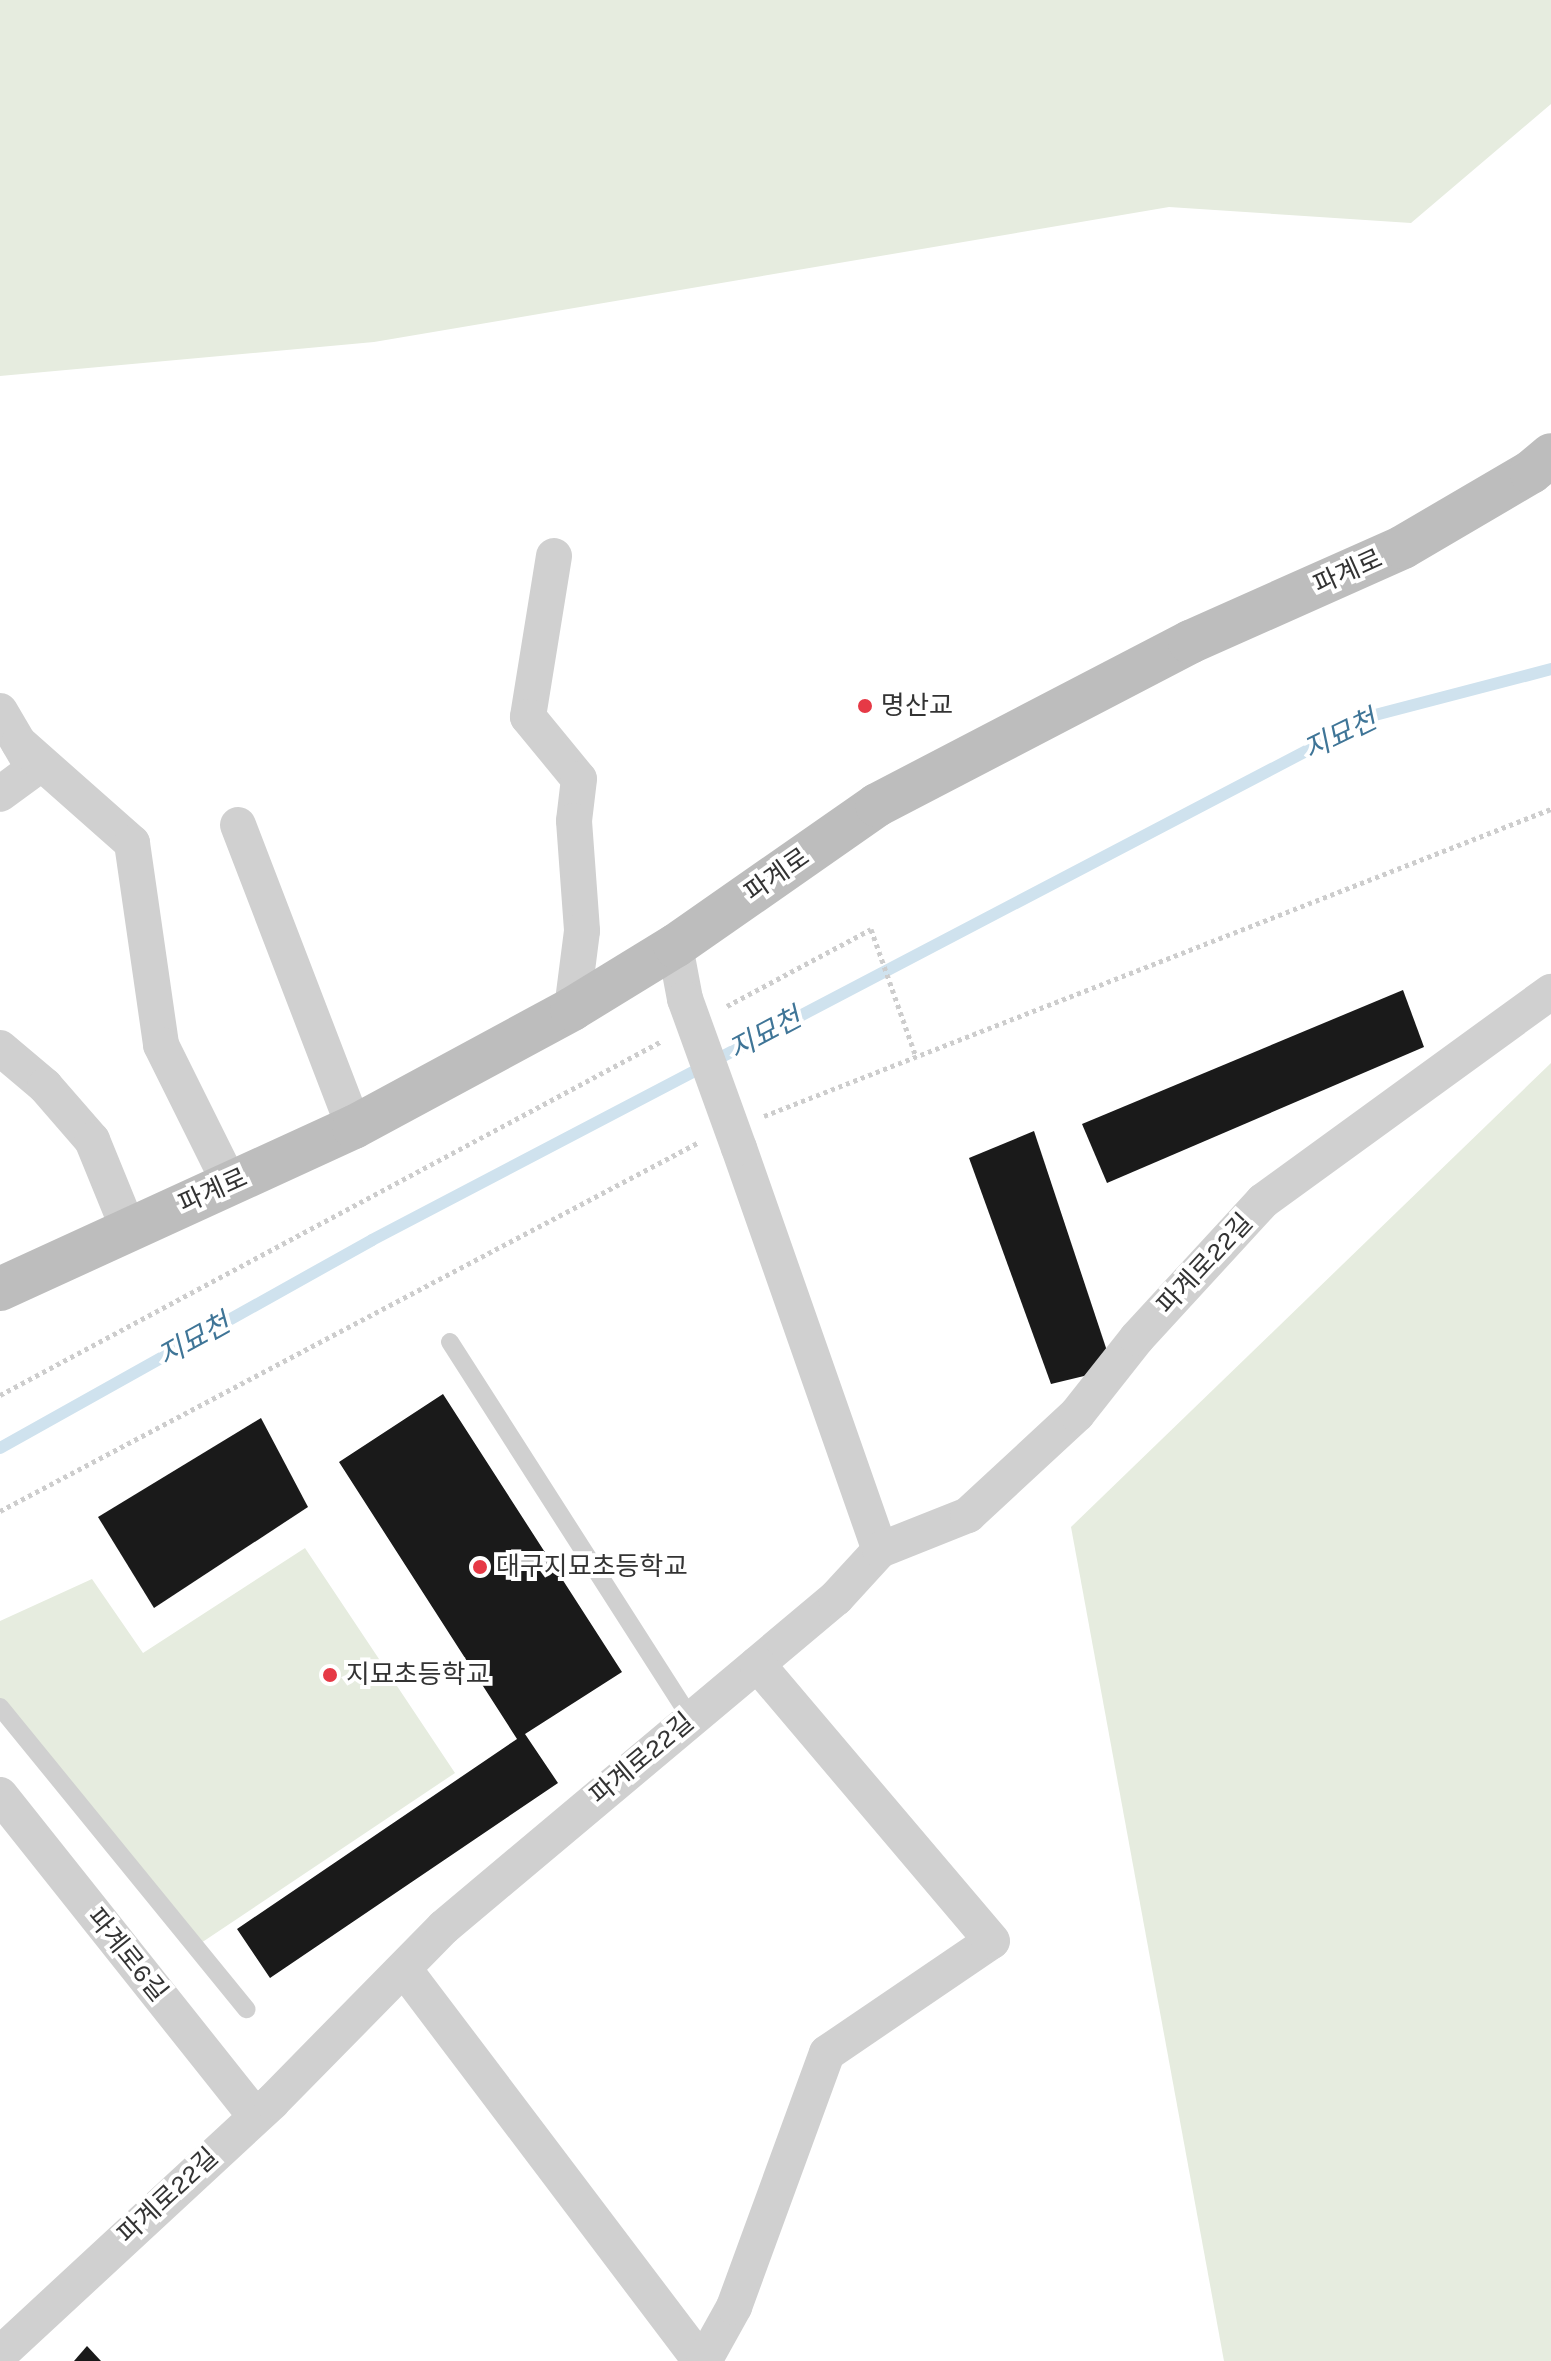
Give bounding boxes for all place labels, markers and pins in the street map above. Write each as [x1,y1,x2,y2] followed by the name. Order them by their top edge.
[881,690,953,722] place label: 명산교
[856,697,874,715] marker: 명산교
[496,1551,687,1583] place label: 대구지묘초등학교
[471,1558,489,1576] marker: 대구지묘초등학교
[346,1659,490,1691] place label: 지묘초등학교
[321,1666,339,1684] marker: 지묘초등학교

